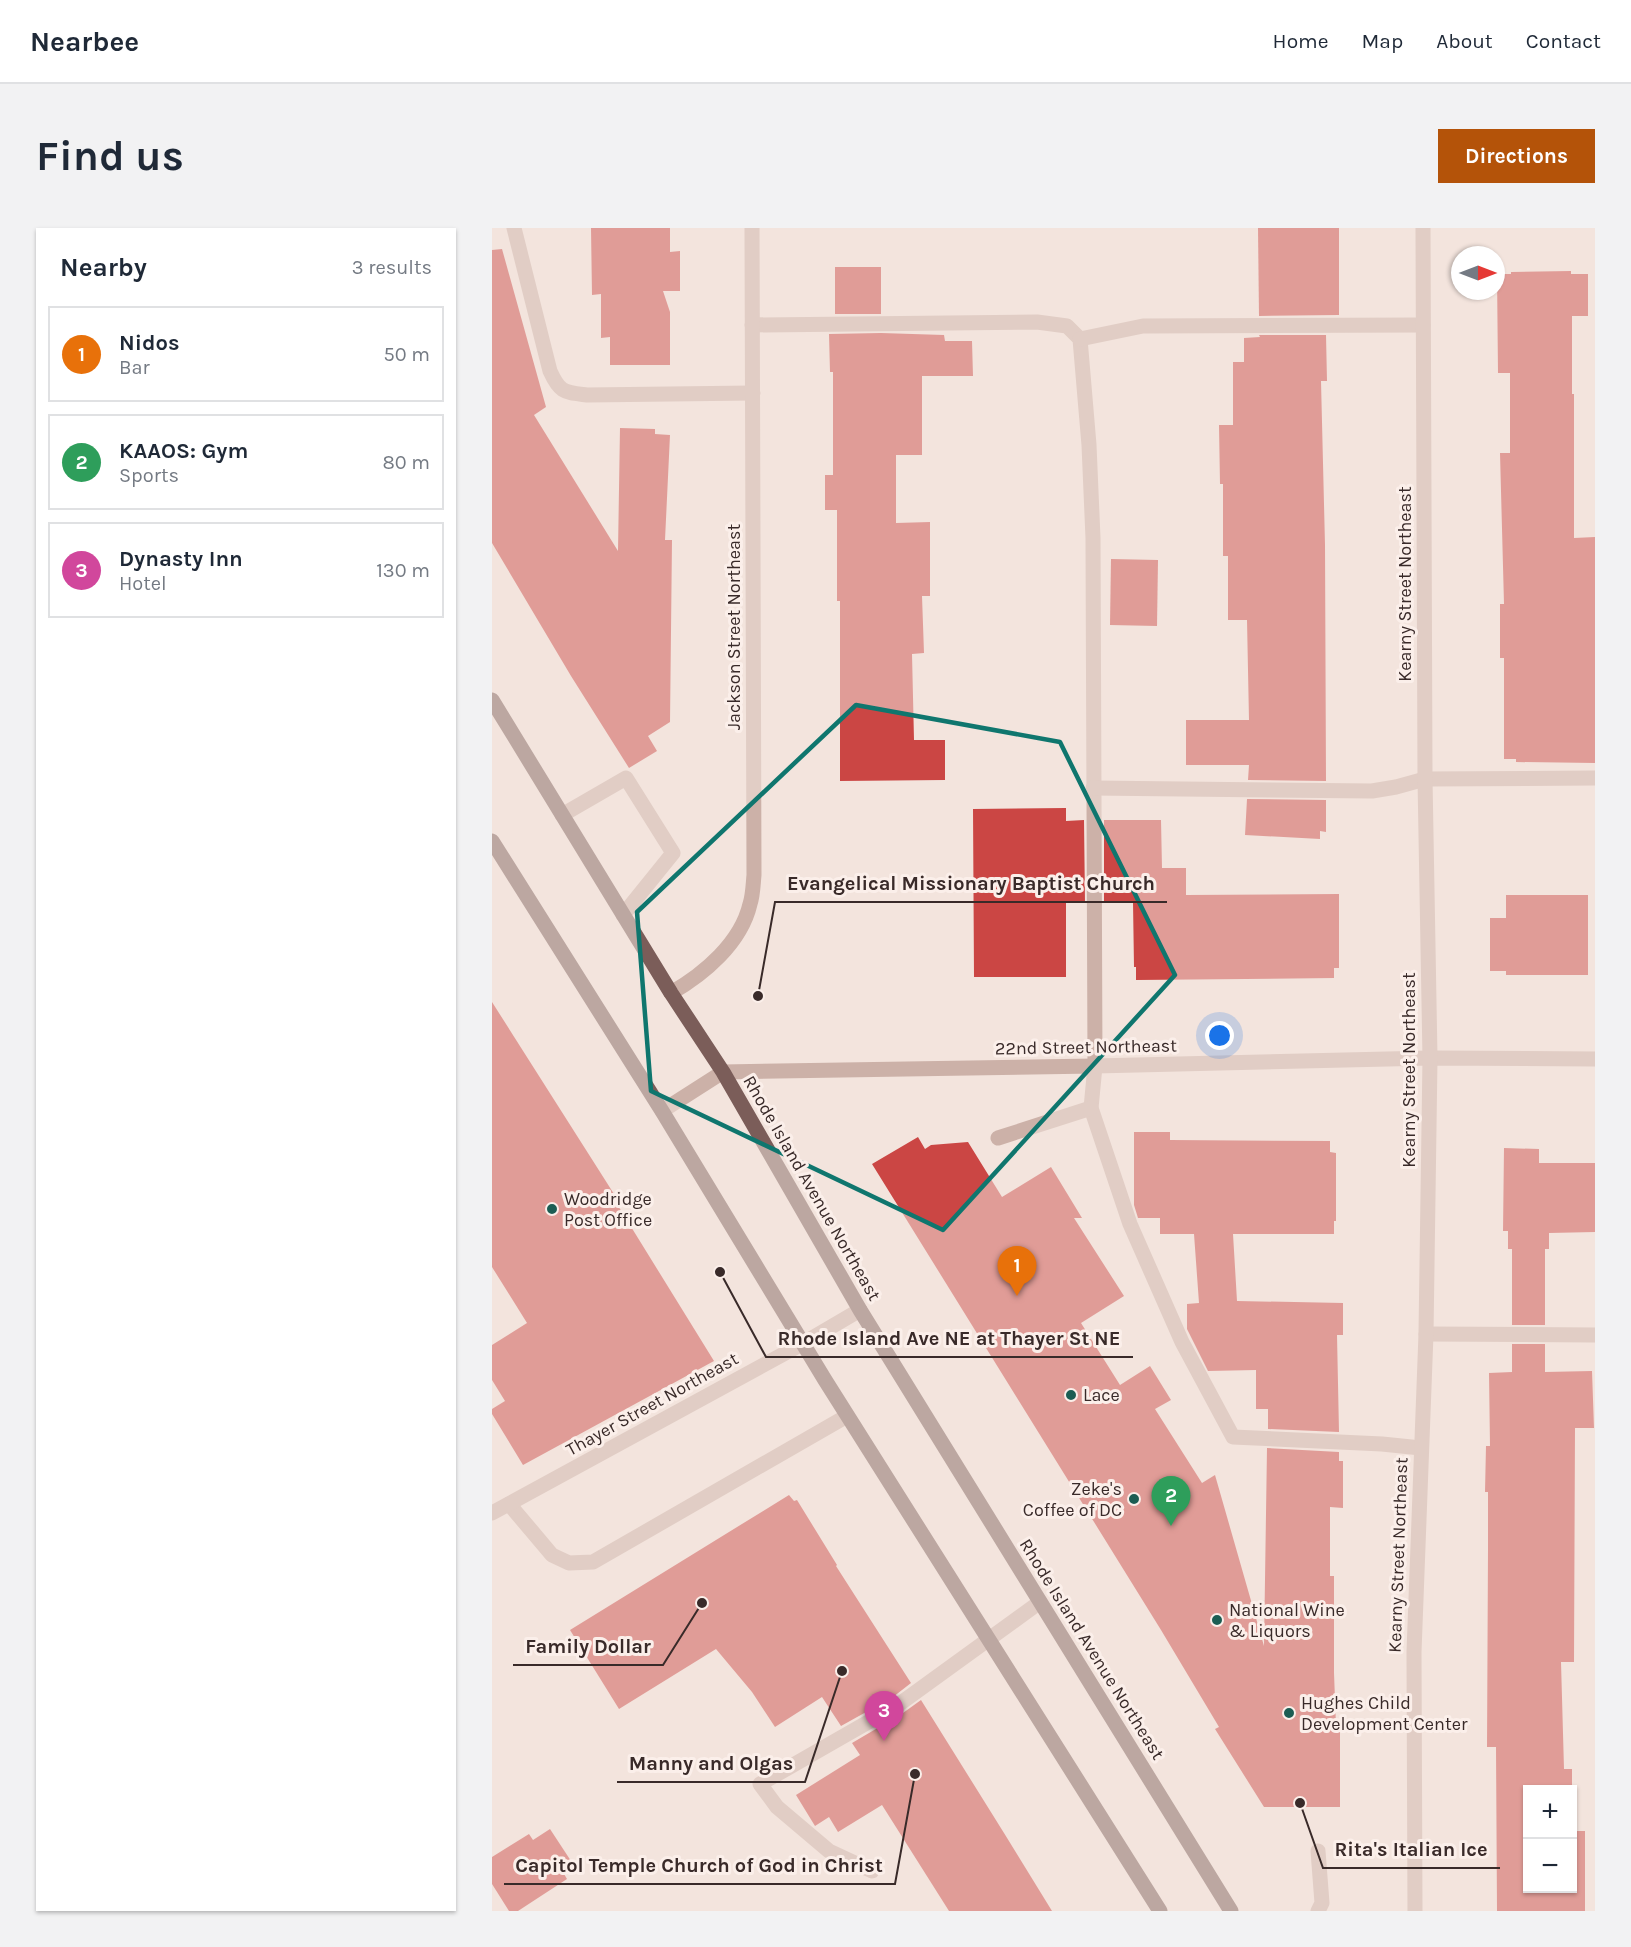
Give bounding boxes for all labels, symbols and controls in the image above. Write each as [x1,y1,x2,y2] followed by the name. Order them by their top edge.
[30,25,139,58] text: Nearbee
[1273,29,1329,53] text: Home
[1362,29,1403,53] text: Map
[1436,29,1493,53] text: About
[1526,29,1601,53] text: Contact
[1438,129,1595,183] button: Directions
[36,131,184,181] text: Find us
[1451,246,1505,300] north arrow
[60,252,147,283] text: Nearby
[352,256,432,279] text: 3 results
[119,330,180,356] text: Nidos
[78,343,85,366] text: 1
[383,343,430,366] text: 50 m
[119,356,150,379] text: Bar
[119,438,248,464] text: KAAOS: Gym
[75,451,88,474] text: 2
[382,451,430,474] text: 80 m
[119,464,179,487] text: Sports
[1394,486,1416,682] street label: Kearny Street Northeast
[723,524,745,730] street label: Jackson Street Northeast
[119,546,243,572] text: Dynasty Inn
[75,559,88,582] text: 3
[376,559,430,582] text: 130 m
[119,572,167,595] text: Hotel
[775,864,1167,902] callout: Evangelical Missionary Baptist Church
[787,872,1155,895] text: Evangelical Missionary Baptist Church
[1398,972,1420,1168] street label: Kearny Street Northeast
[1205,1021,1234,1050] your location
[995,1034,1177,1060] street label: 22nd Street Northeast
[738,1071,886,1305] street label: Rhode Island Avenue Northeast
[564,1188,652,1231] place label: Woodridge Post Office
[545,1202,559,1216] marker: Woodridge Post Office
[998,1246,1036,1296] pin: 1
[766,1319,1133,1357] callout: Rhode Island Ave NE at Thayer St NE
[778,1327,1120,1350] text: Rhode Island Ave NE at Thayer St NE
[562,1347,742,1461] street label: Thayer Street Northeast
[1083,1384,1120,1406] place label: Lace
[1064,1388,1078,1402] marker: Lace
[1384,1457,1412,1653] street label: Kearny Street Northeast
[1152,1476,1190,1526] pin: 2
[1023,1478,1122,1521] place label: Zeke's Coffee of DC
[1127,1492,1141,1506] marker: Zeke's Coffee of DC
[1015,1534,1169,1764] street label: Rhode Island Avenue Northeast
[1229,1599,1345,1642] place label: National Wine & Liquors
[1210,1613,1224,1627] marker: National Wine & Liquors
[513,1627,663,1665] callout: Family Dollar
[525,1635,651,1658] text: Family Dollar
[864,1692,904,1741] pin: 3
[1301,1692,1468,1735] place label: Hughes Child Development Center
[1282,1706,1296,1720] marker: Hughes Child Development Center
[617,1744,805,1782] callout: Manny and Olgas
[629,1752,793,1775] text: Manny and Olgas
[1523,1785,1577,1893] map controls
[1523,1785,1577,1839] button: +
[1323,1830,1500,1868] callout: Rita's Italian Ice
[1334,1838,1488,1861] text: Rita's Italian Ice
[1523,1839,1577,1893] button: −
[504,1846,895,1884] callout: Capitol Temple Church of God in Christ
[515,1854,883,1877] text: Capitol Temple Church of God in Christ

